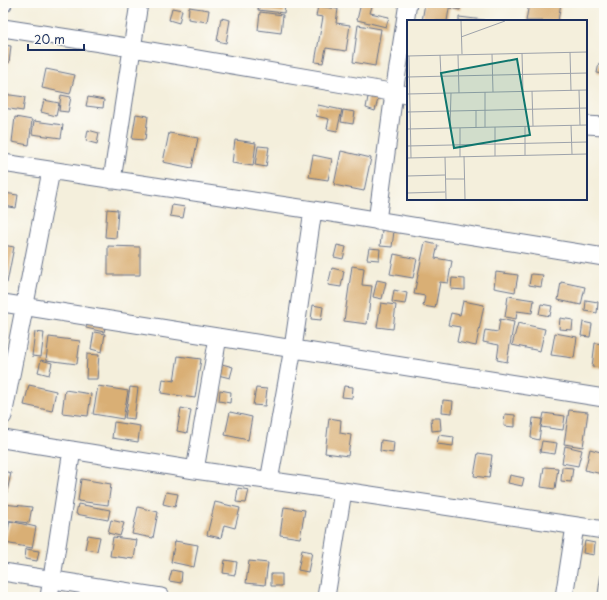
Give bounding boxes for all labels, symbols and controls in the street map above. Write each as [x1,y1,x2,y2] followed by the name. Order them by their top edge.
[407,20,587,200] inset map
[28,26,84,52] scale bar
[34,30,65,48] text: 20 m

